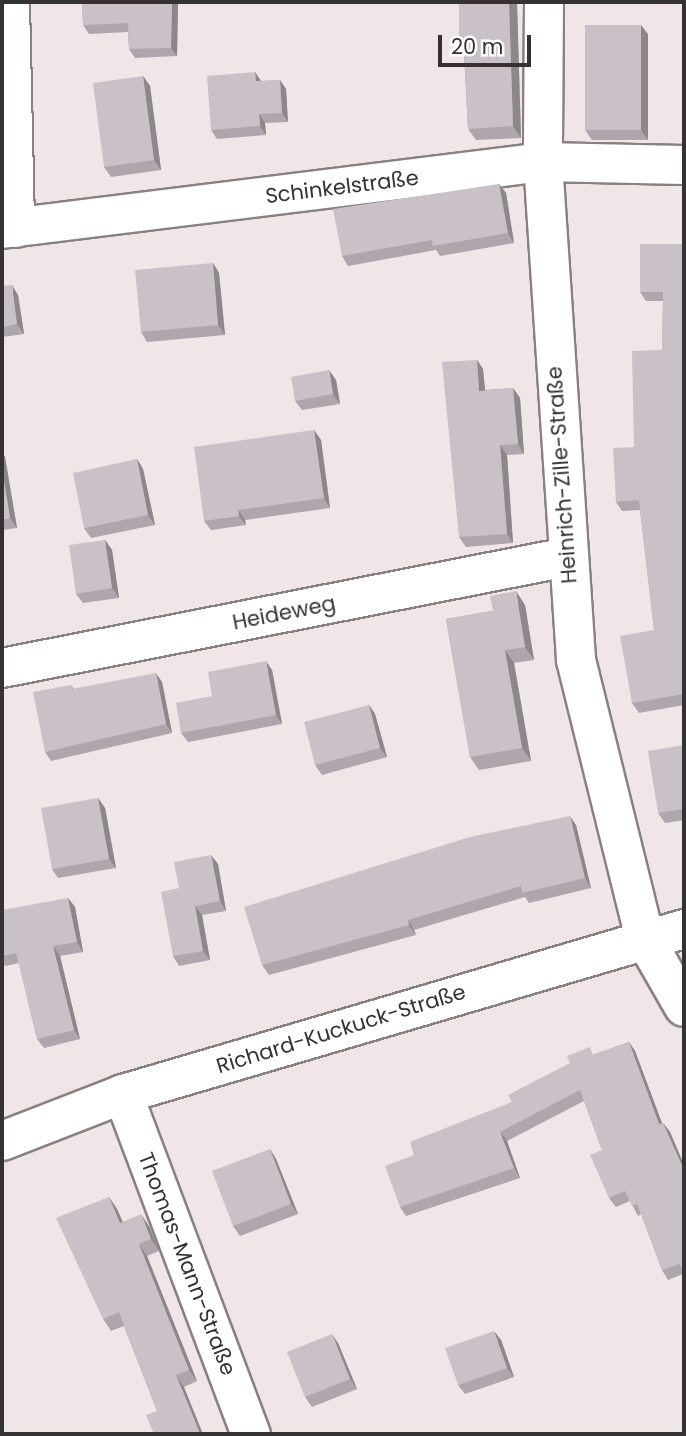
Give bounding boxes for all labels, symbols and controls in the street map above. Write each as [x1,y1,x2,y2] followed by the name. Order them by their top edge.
[441,21,534,65] scale bar
[451,32,504,61] text: 20 m
[264,165,420,209] street label: Schinkelstraße
[542,366,582,584] street label: Heinrich-Zille-Straße
[230,591,338,635] street label: Heideweg
[213,979,469,1079] street label: Richard-Kuckuck-Straße
[133,1149,241,1379] street label: Thomas-Mann-Straße

